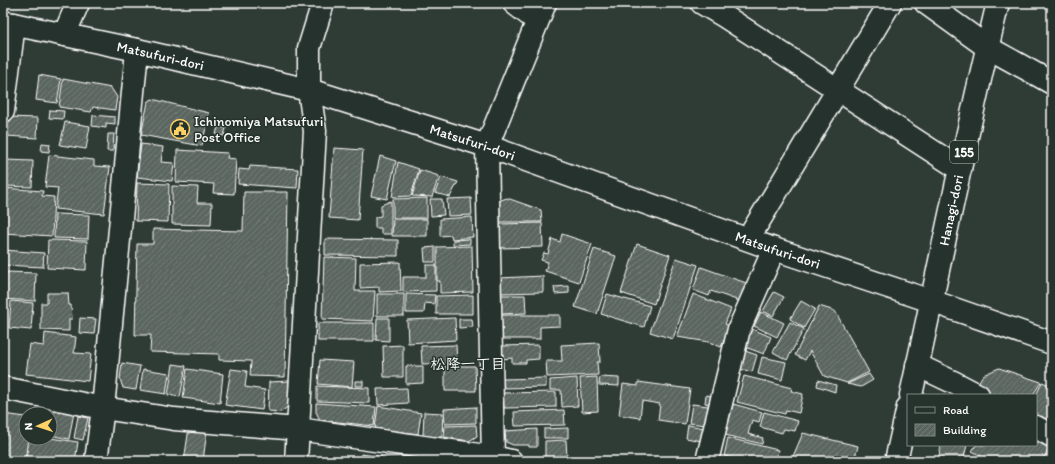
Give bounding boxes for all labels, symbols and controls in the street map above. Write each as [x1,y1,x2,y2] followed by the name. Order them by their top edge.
[115,38,206,74] street label: Matsufuri-dori
[194,113,323,146] place label: Ichinomiya Matsufuri Post Office
[169,118,191,140] public building icon: Ichinomiya Matsufuri Post Office
[427,120,517,164] street label: Matsufuri-dori
[950,141,978,163] road number: 155
[935,173,967,247] street label: Hanagi-dori
[733,228,823,273] street label: Matsufuri-dori
[430,355,506,373] district label: 松降一丁目
[907,394,1037,446] legend
[943,403,969,417] text: Road
[18,406,58,446] north arrow
[22,422,35,431] text: N
[943,423,987,437] text: Building

